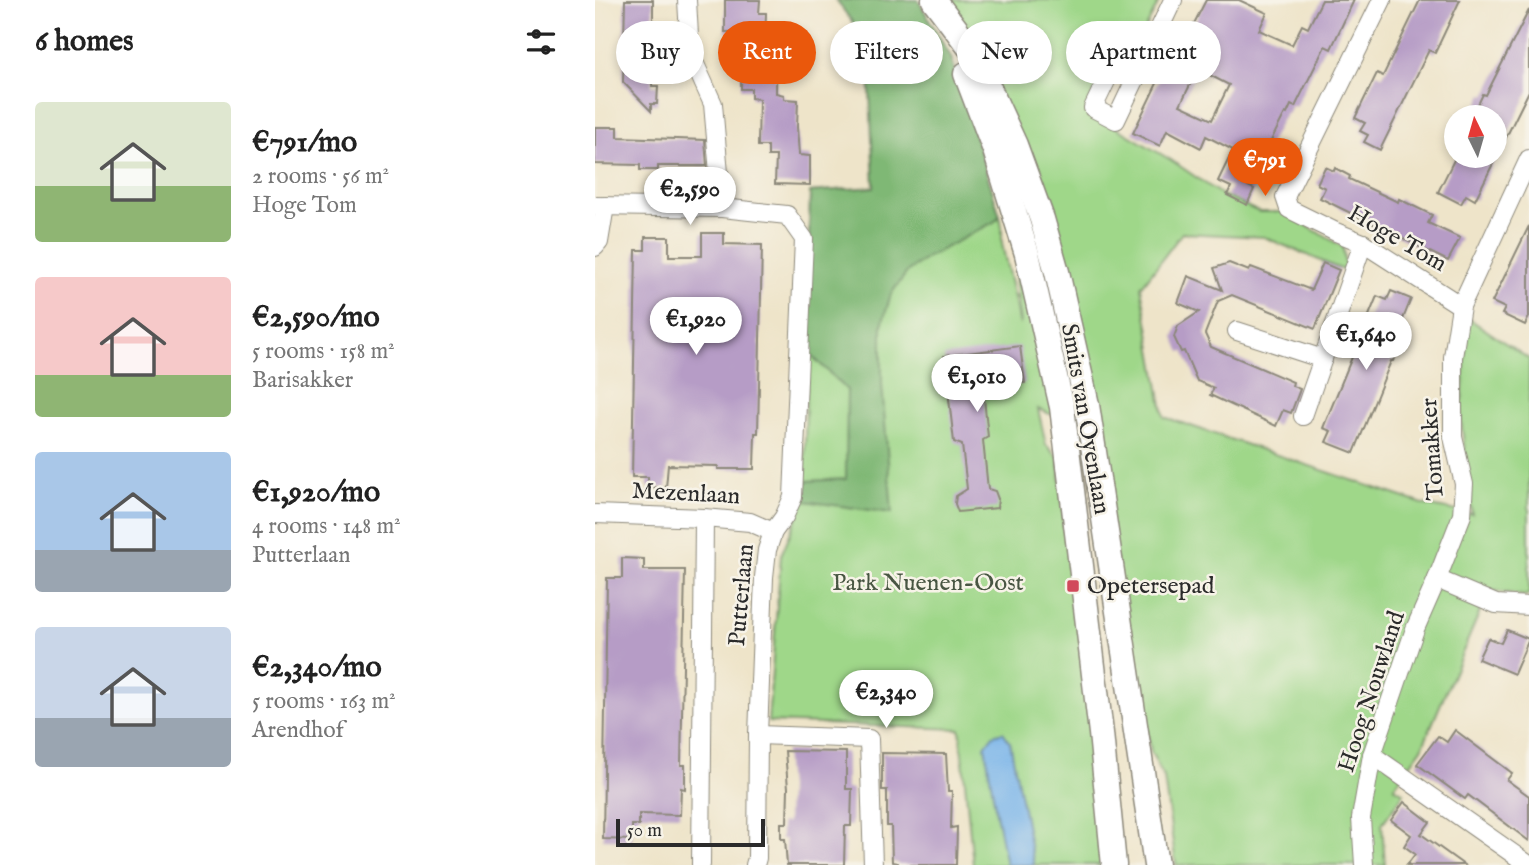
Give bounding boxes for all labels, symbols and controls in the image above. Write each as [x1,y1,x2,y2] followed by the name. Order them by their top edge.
[616,21,704,84] chip: Buy
[718,21,816,84] chip: Rent
[830,21,943,84] chip: Filters
[957,21,1052,84] chip: New
[1066,21,1221,84] chip: Apartment
[35,23,134,61] text: 6 homes
[522,23,560,61] icon: filters
[1444,105,1507,168] north arrow
[1444,105,1507,168] map controls
[252,124,357,162] text: €791/mo
[91,130,175,214] icon: home
[1224,138,1306,198] pin: €791
[1244,146,1286,175] text: €791
[252,162,389,191] text: 2 rooms · 56 m²
[633,168,747,227] pin: €2,590
[660,175,720,204] text: €2,590
[252,191,357,220] text: Hoge Tom
[1342,198,1452,280] street label: Hoge Tom
[639,298,753,357] pin: €1,920
[252,299,380,337] text: €2,590/mo
[91,305,175,389] icon: home
[666,305,726,334] text: €1,920
[1309,312,1423,372] pin: €1,640
[1336,320,1396,349] text: €1,640
[1053,321,1117,517] street label: Smits van Oyenlaan
[252,337,395,366] text: 5 rooms · 158 m²
[920,354,1034,414] pin: €1,010
[947,362,1007,391] text: €1,010
[252,366,353,395] text: Barisakker
[1414,397,1452,501] street label: Tomakker
[252,474,380,512] text: €1,920/mo
[631,476,741,512] street label: Mezenlaan
[91,480,175,564] icon: home
[252,512,401,541] text: 4 rooms · 148 m²
[252,541,350,570] text: Putterlaan
[722,542,762,648] street label: Putterlaan
[832,568,1024,599] park label: Park Nuenen-Oost
[1087,571,1215,602] place label: Opetersepad
[1065,578,1081,594] marker: Opetersepad
[1331,607,1413,777] street label: Hoog Nouwland
[252,649,382,687] text: €2,340/mo
[91,655,175,739] icon: home
[829,670,943,730] pin: €2,340
[855,678,917,707] text: €2,340
[252,687,396,716] text: 5 rooms · 163 m²
[252,716,344,745] text: Arendhof
[616,816,765,848] scale bar
[627,819,662,843] text: 50 m

